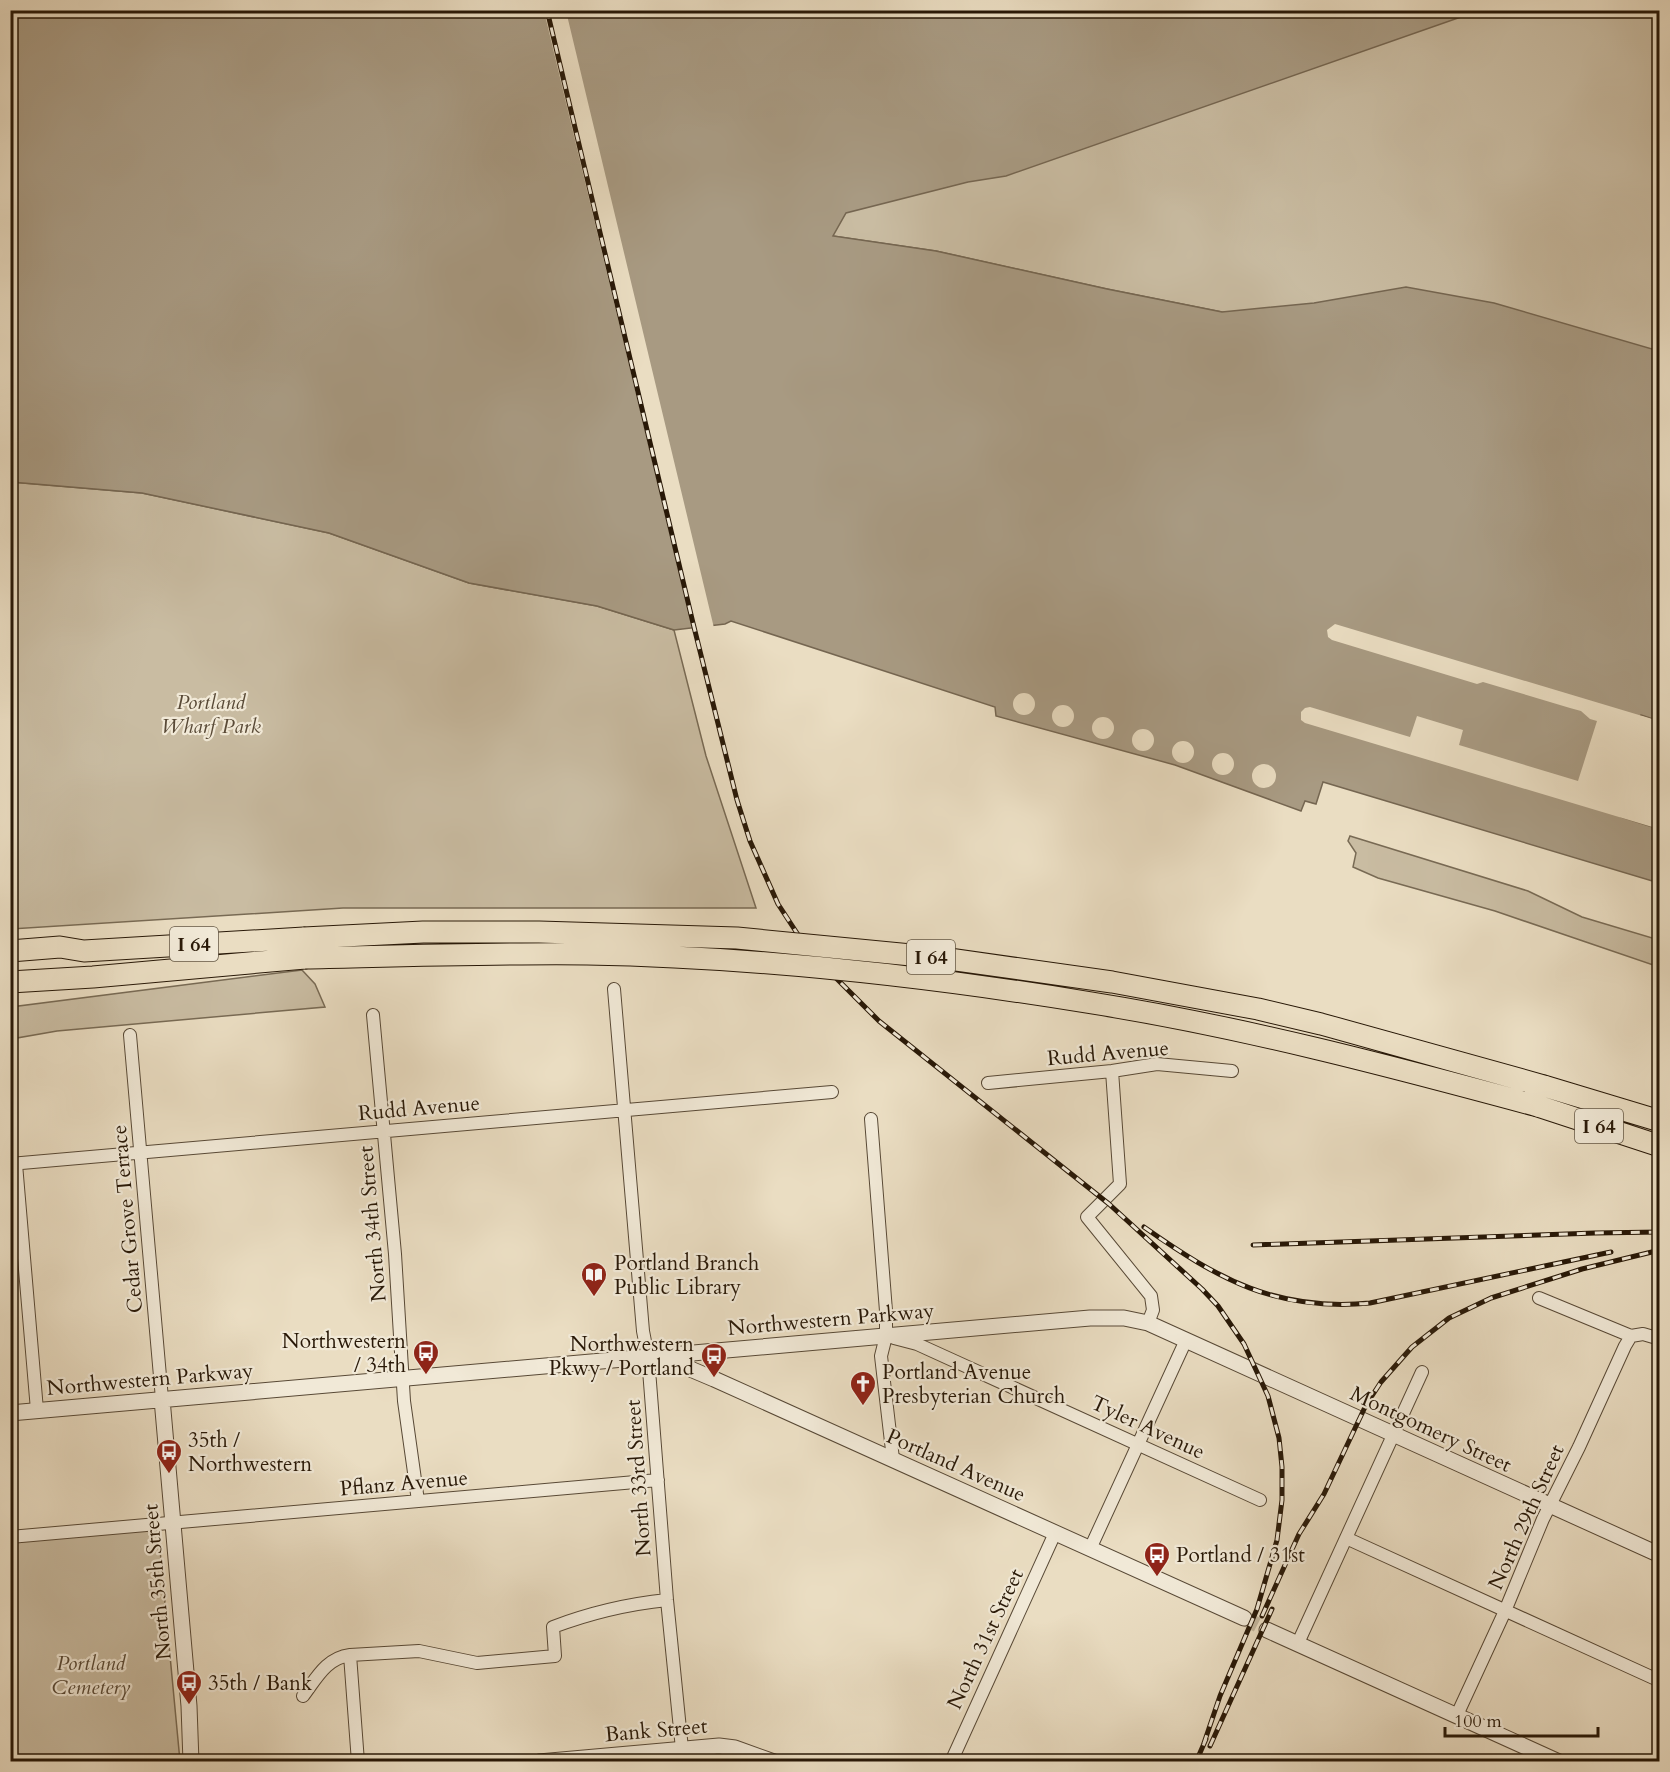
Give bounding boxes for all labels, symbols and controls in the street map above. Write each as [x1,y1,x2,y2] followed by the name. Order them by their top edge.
[161,688,262,741] park label: Portland Wharf Park
[170,927,218,961] road number: I 64
[907,940,955,974] road number: I 64
[1046,1034,1170,1073] street label: Rudd Avenue
[357,1089,481,1128] street label: Rudd Avenue
[1575,1109,1623,1143] road number: I 64
[105,1124,150,1314] street label: Cedar Grove Terrace
[351,1144,394,1303] street label: North 34th Street
[614,1249,760,1302] place label: Portland Branch Public Library
[579,1260,609,1298] library icon: Portland Branch Public Library
[727,1296,936,1343] street label: Northwestern Parkway
[282,1327,406,1380] place label: Northwestern / 34th
[549,1330,694,1383] place label: Northwestern Pkwy / Portland
[411,1338,441,1376] bus stop icon: Northwestern / 34th
[699,1341,729,1379] bus stop icon: Northwestern Pkwy / Portland
[46,1356,255,1403] street label: Northwestern Parkway
[882,1358,1066,1411] place label: Portland Avenue Presbyterian Church
[848,1369,878,1407] church icon: Portland Avenue Presbyterian Church
[1345,1379,1517,1480] street label: Montgomery Street
[1086,1388,1210,1467] street label: Tyler Avenue
[619,1398,658,1557] street label: North 33rd Street
[882,1422,1030,1509] street label: Portland Avenue
[188,1426,312,1479] place label: 35th / Northwestern
[154,1437,184,1475] bus stop icon: 35th / Northwestern
[1481,1439,1572,1595] street label: North 29th Street
[339,1463,469,1504] street label: Pflanz Avenue
[136,1502,179,1661] street label: North 35th Street
[1142,1540,1172,1578] bus stop icon: Portland / 31st
[1176,1541,1305,1570] place label: Portland / 31st
[940,1564,1031,1714] street label: North 31st Street
[52,1649,130,1702] park label: Portland Cemetery
[174,1668,204,1706] bus stop icon: 35th / Bank
[208,1669,313,1698] place label: 35th / Bank
[1445,1700,1598,1738] scale bar
[1454,1709,1502,1734] text: 100 m
[604,1712,709,1749] street label: Bank Street

